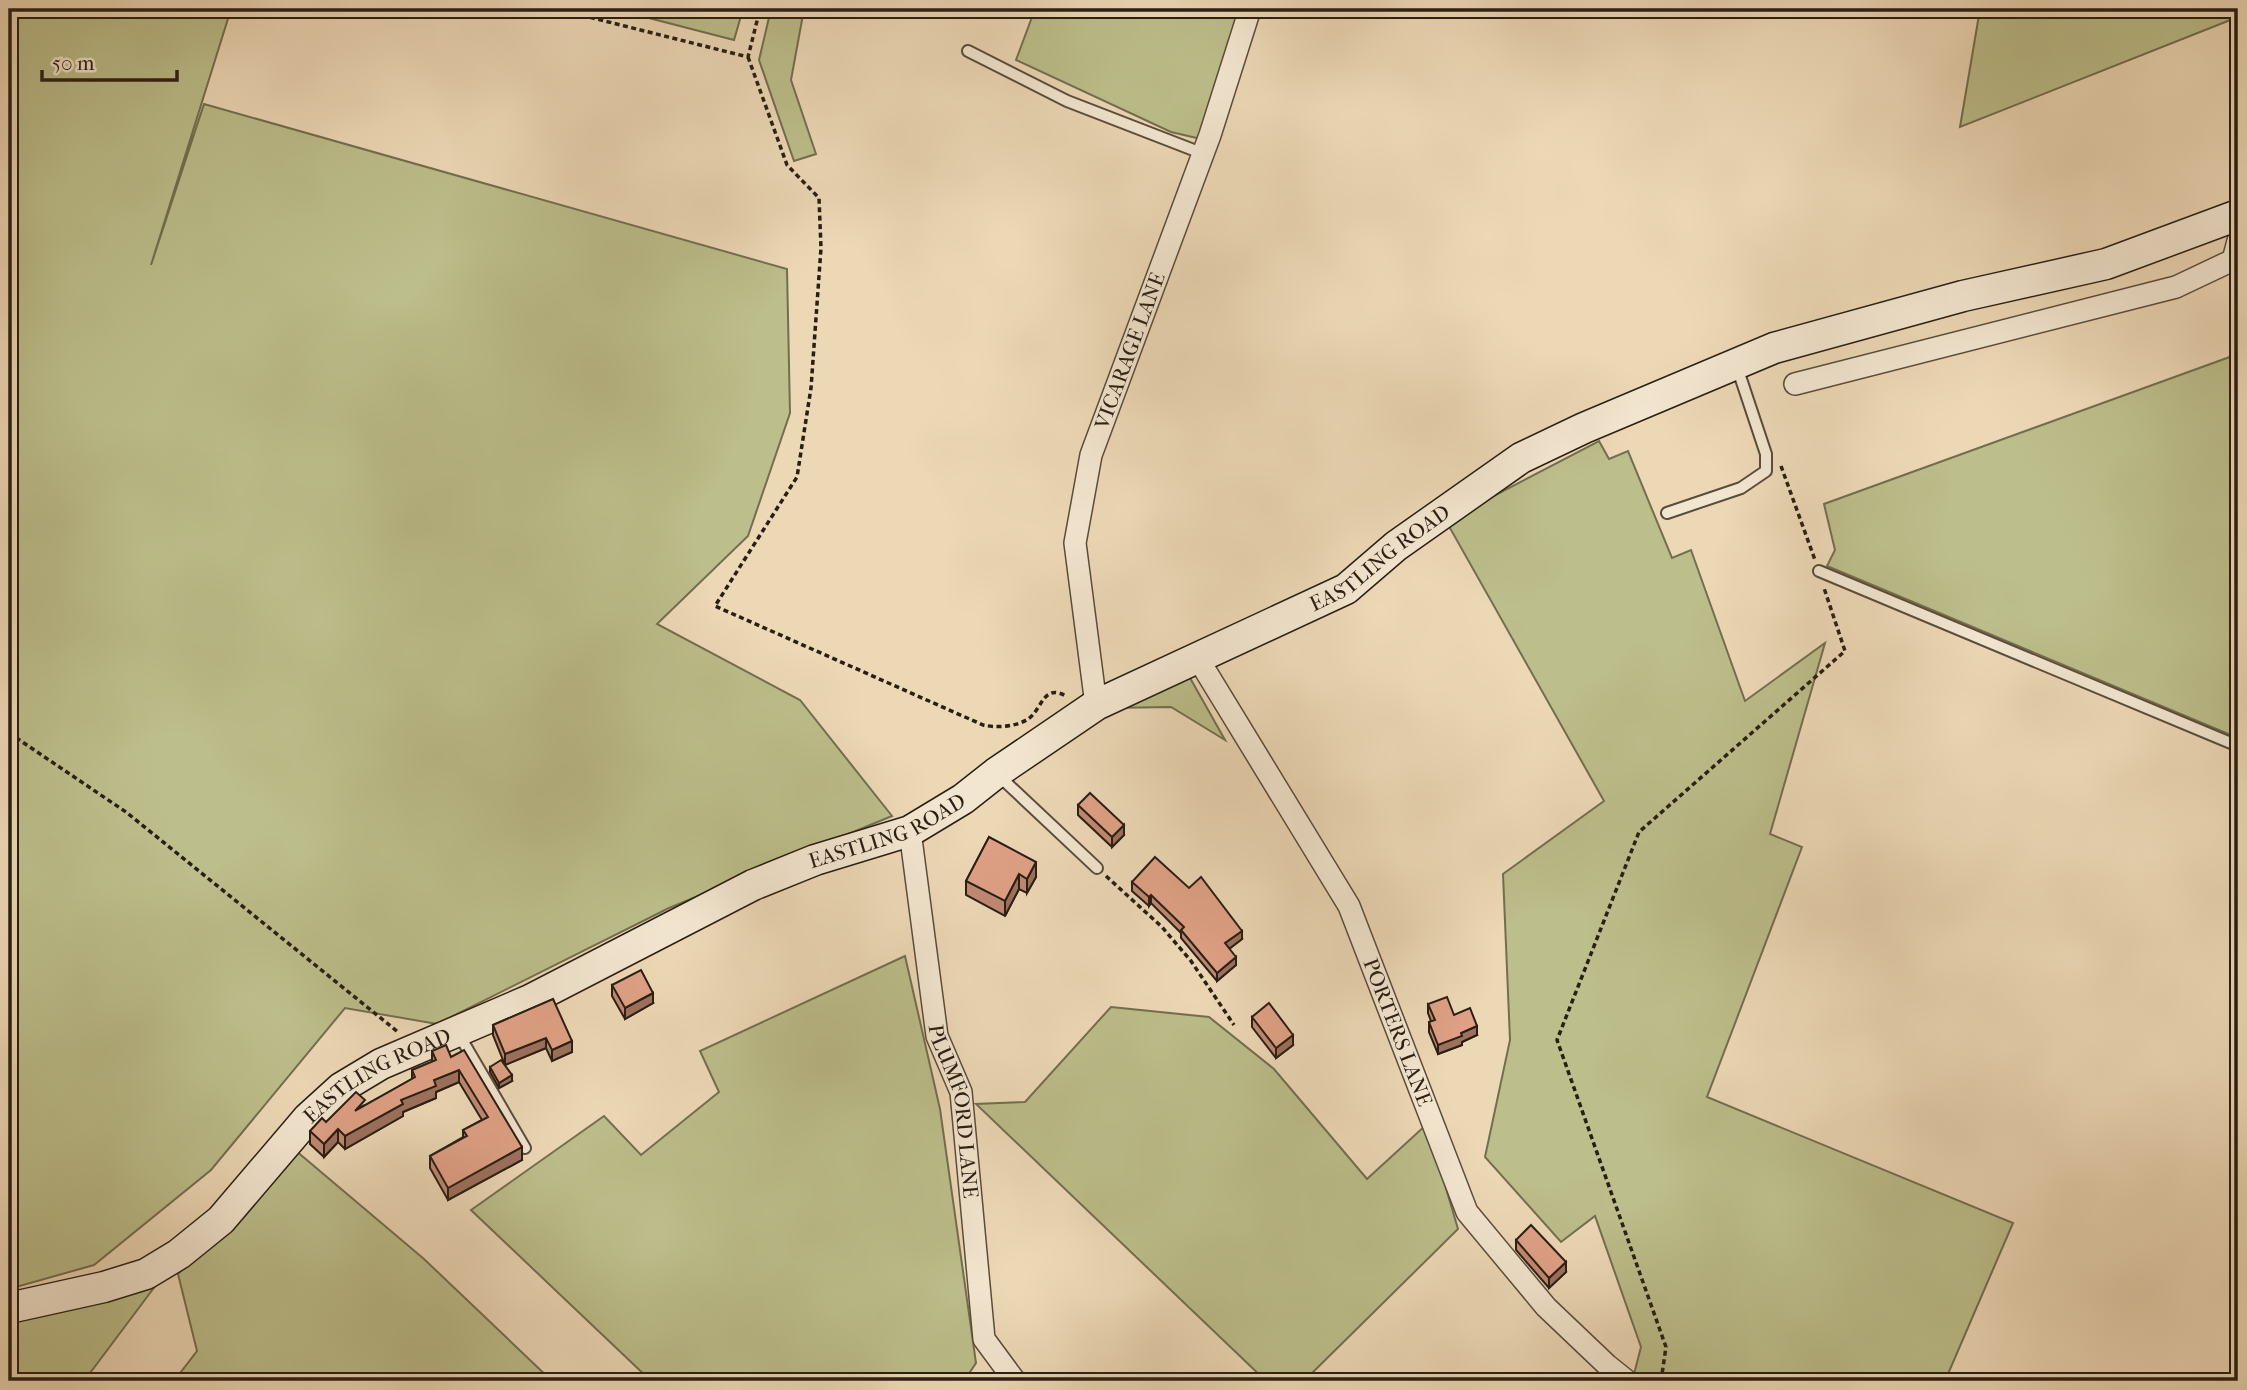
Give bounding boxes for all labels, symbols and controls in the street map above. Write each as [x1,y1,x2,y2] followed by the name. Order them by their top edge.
[42,38,177,82] scale bar
[52,51,95,75] text: 50 m
[1089,269,1170,433] street label: VICARAGE LANE
[1306,500,1455,616] street label: EASTLING ROAD
[806,788,970,873] street label: EASTLING ROAD
[1358,955,1437,1110] street label: PORTERS LANE
[298,1023,454,1128] street label: EASTLING ROAD
[924,1023,983,1200] street label: PLUMFORD LANE

